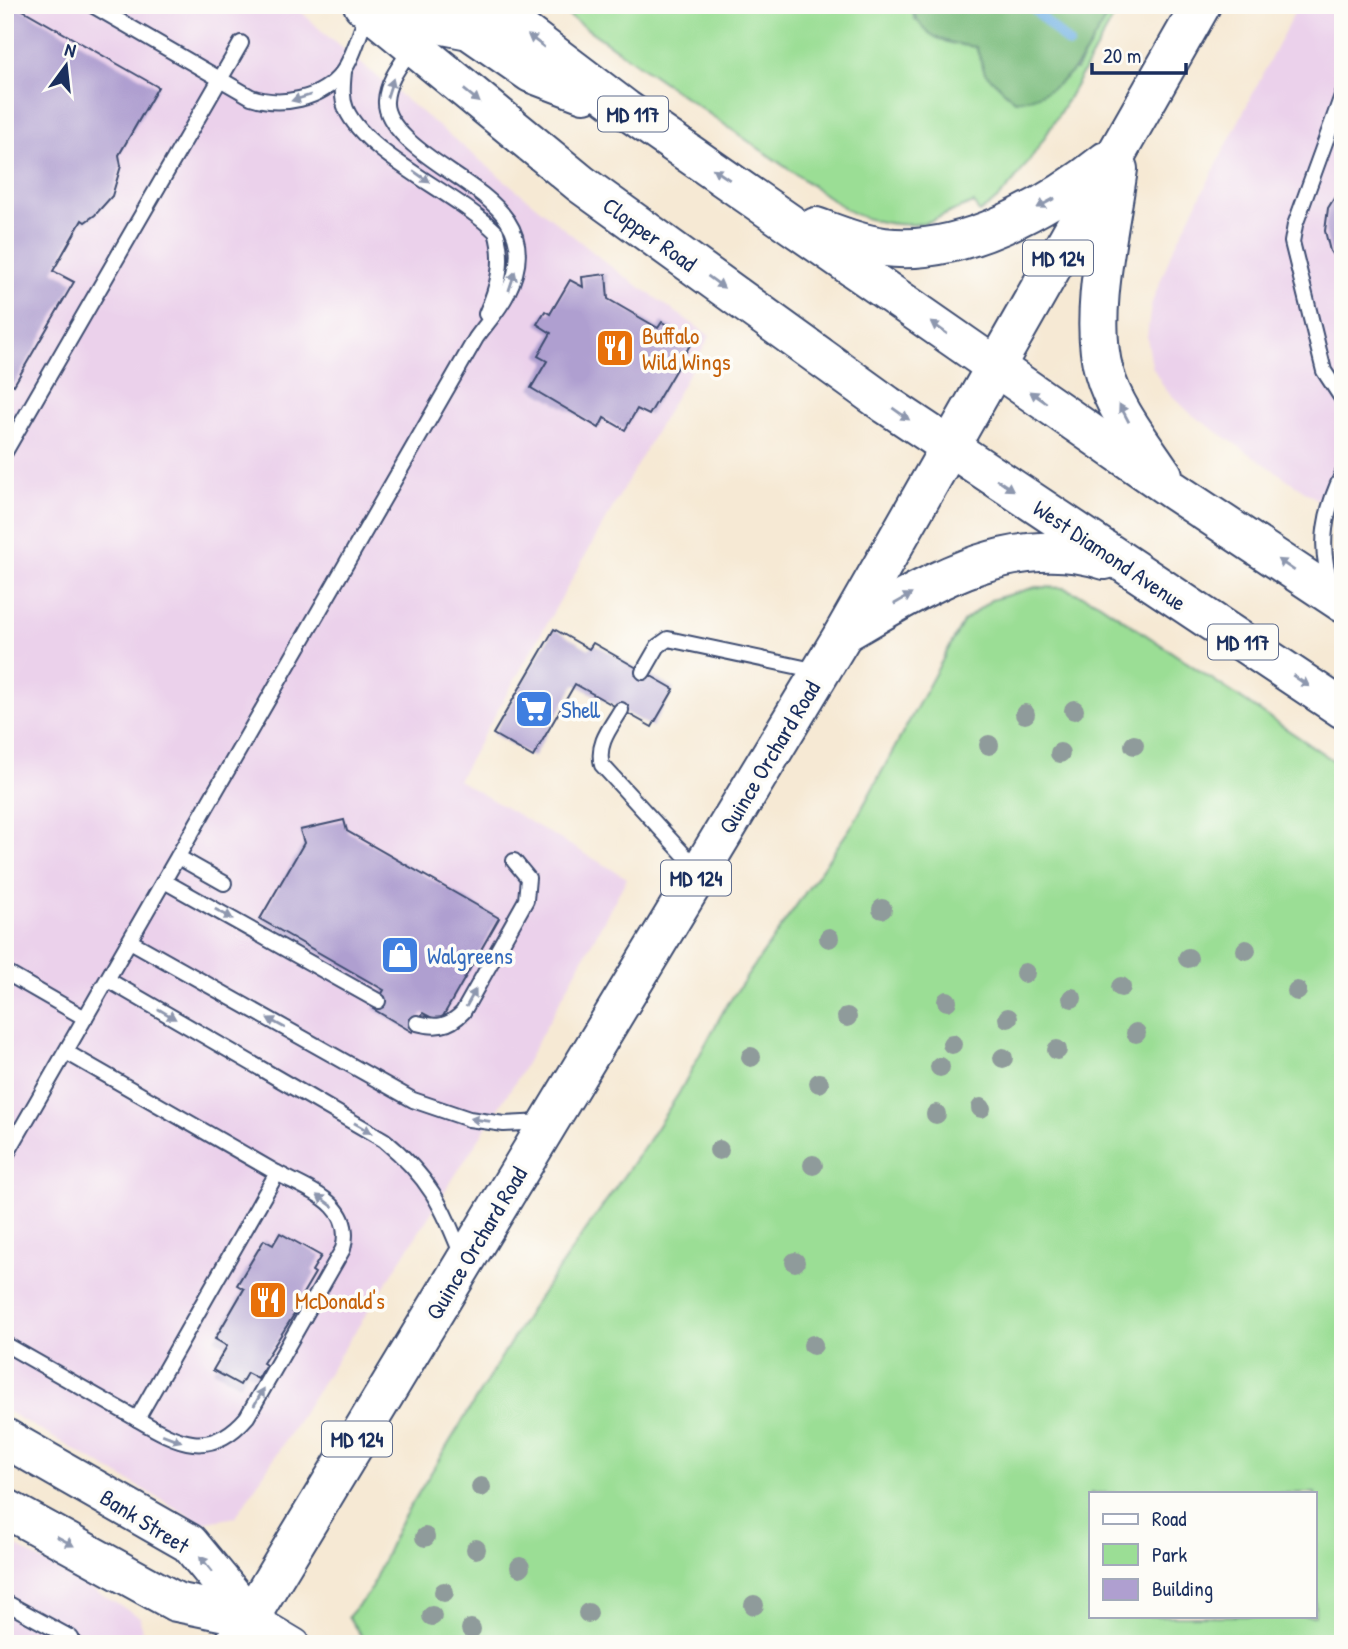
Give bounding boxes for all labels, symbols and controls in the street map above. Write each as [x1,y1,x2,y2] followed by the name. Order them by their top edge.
[32,32,102,102] north arrow
[1092,32,1187,76] scale bar
[527,35,545,49] one-way arrow
[62,36,79,63] text: N
[1103,41,1141,70] text: 20 m
[385,78,396,99] one-way arrow
[463,88,480,103] one-way arrow
[290,93,311,103] one-way arrow
[598,96,668,132] road number: MD 117
[712,167,730,181] one-way arrow
[413,170,431,184] one-way arrow
[597,190,703,278] street label: Clopper Road
[1036,197,1056,209] one-way arrow
[1023,240,1093,276] road number: MD 124
[507,270,517,291] one-way arrow
[707,274,725,288] one-way arrow
[642,320,731,377] place label: Buffalo Wild Wings
[930,321,948,335] one-way arrow
[594,327,636,369] restaurant icon: Buffalo Wild Wings
[1028,391,1047,404] one-way arrow
[1118,404,1130,423] one-way arrow
[892,407,910,421] one-way arrow
[995,478,1015,491] one-way arrow
[1027,492,1193,618] street label: West Diamond Avenue
[1276,559,1296,572] one-way arrow
[893,593,913,605] one-way arrow
[1208,624,1278,660] road number: MD 117
[711,675,827,839] street label: Quince Orchard Road
[1291,675,1311,688] one-way arrow
[513,688,555,730] supermarket icon: Shell
[561,694,601,725] place label: Shell
[661,860,731,896] road number: MD 124
[214,908,233,920] one-way arrow
[379,934,421,976] shop icon: Walgreens
[427,940,513,971] place label: Walgreens
[465,988,477,1008] one-way arrow
[157,1008,176,1020] one-way arrow
[266,1017,285,1029] one-way arrow
[469,1114,491,1125] one-way arrow
[354,1122,373,1134] one-way arrow
[418,1161,534,1325] street label: Quince Orchard Road
[316,1194,334,1208] one-way arrow
[247,1279,289,1321] restaurant icon: McDonald's
[295,1285,385,1316] place label: McDonald's
[252,1387,264,1407] one-way arrow
[322,1422,392,1456] road number: MD 124
[162,1432,183,1443] one-way arrow
[95,1482,196,1561] street label: Bank Street
[1089,1492,1316,1618] legend
[1152,1504,1186,1533] text: Road
[55,1535,75,1547] one-way arrow
[1152,1540,1187,1569] text: Park
[199,1556,214,1573] one-way arrow
[1152,1574,1213,1603] text: Building

